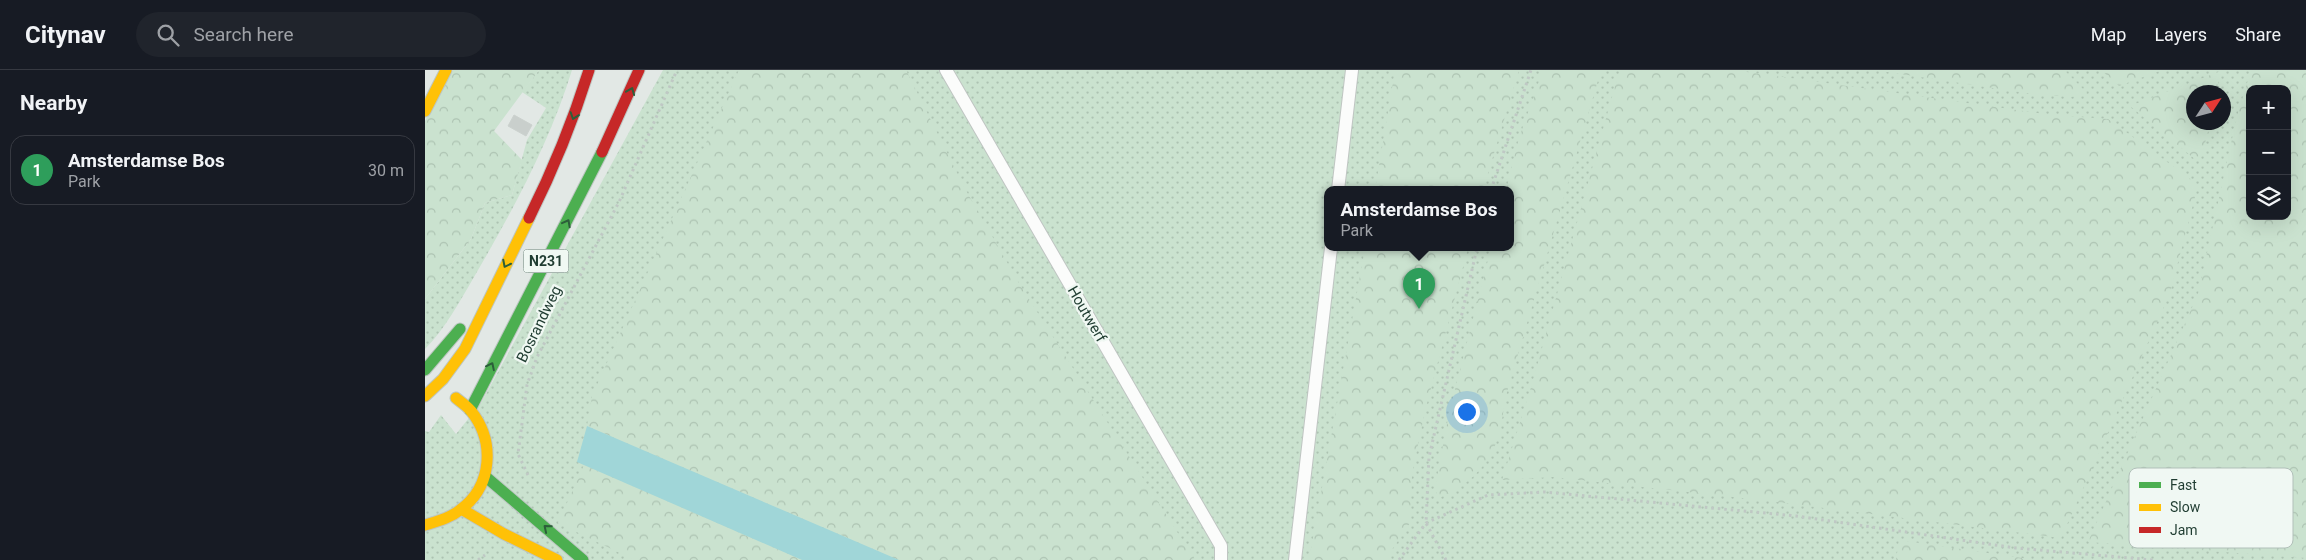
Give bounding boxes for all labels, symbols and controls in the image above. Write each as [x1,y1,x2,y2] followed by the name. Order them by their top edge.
[136,12,486,57] search box
[25,21,106,49] text: Citynav
[154,21,182,49] icon: search
[194,23,294,46] text: Search here
[2091,24,2126,45] text: Map
[2154,24,2207,45] text: Layers
[2235,24,2281,45] text: Share
[2186,85,2231,130] north arrow
[2246,85,2291,220] map controls
[2246,85,2291,130] button: +
[625,87,635,96] one-way arrow
[20,91,87,115] text: Nearby
[569,112,579,120] one-way arrow
[2246,130,2291,175] button: −
[68,149,225,172] text: Amsterdamse Bos
[32,161,42,180] text: 1
[368,161,404,180] text: 30 m
[68,172,100,191] text: Park
[2246,175,2291,220] button: layers
[1324,186,1514,251] popup
[1341,198,1497,221] text: Amsterdamse Bos
[561,219,571,228] one-way arrow
[1341,221,1373,240] text: Park
[523,250,569,272] road number: N231
[502,259,512,268] one-way arrow
[1403,268,1435,309] pin: 1
[513,283,565,365] street label: Bosrandweg
[1064,283,1111,346] street label: Houtwerf
[485,363,495,372] one-way arrow
[1454,399,1480,425] your location
[2129,468,2293,548] legend
[2170,477,2197,493] text: Fast
[2170,499,2201,515] text: Slow
[2170,522,2198,538] text: Jam
[544,525,553,533] one-way arrow

